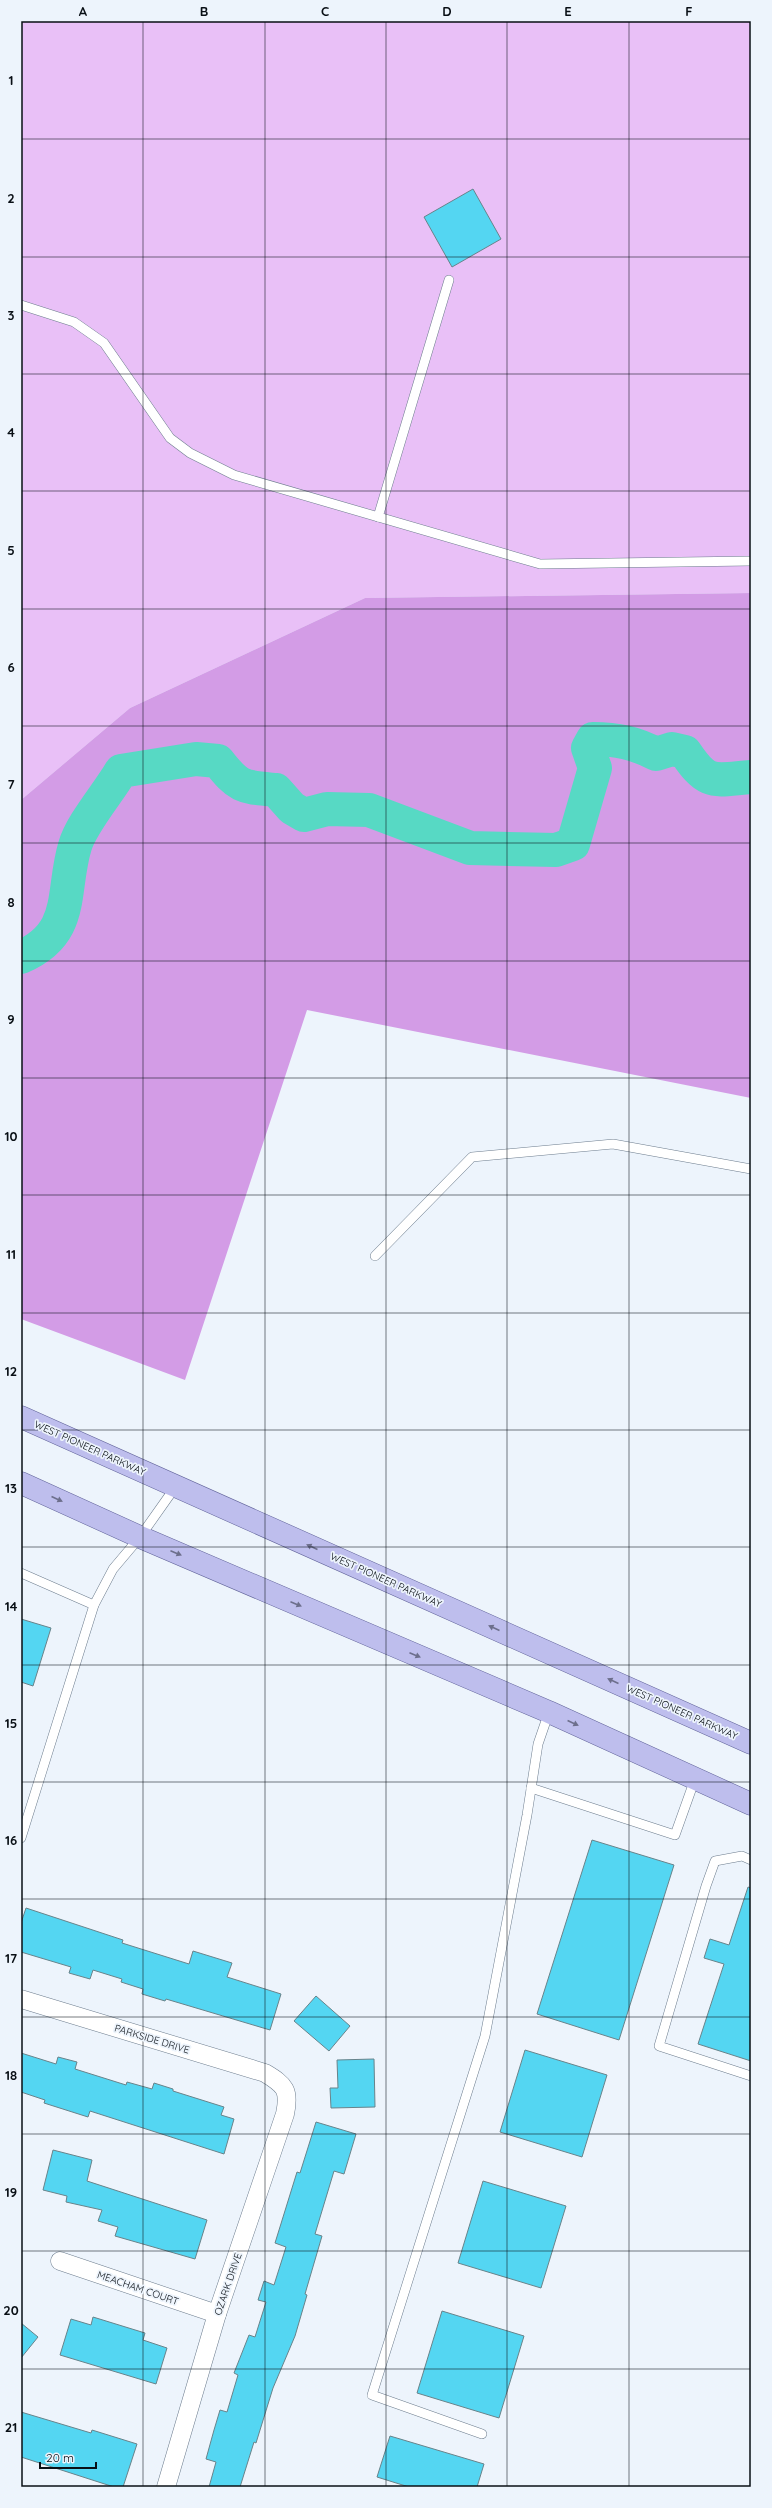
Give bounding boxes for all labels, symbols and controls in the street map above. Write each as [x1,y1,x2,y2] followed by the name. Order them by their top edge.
[79,3,88,19] text: A
[200,3,208,19] text: B
[321,3,329,19] text: C
[442,3,452,19] text: D
[564,3,572,19] text: E
[685,3,693,19] text: F
[8,72,14,88] text: 1
[7,190,15,206] text: 2
[8,307,15,323] text: 3
[7,424,15,440] text: 4
[7,542,15,558] text: 5
[7,659,15,675] text: 6
[7,776,15,792] text: 7
[7,894,15,910] text: 8
[7,1011,15,1027] text: 9
[4,1128,18,1144] text: 10
[6,1246,16,1262] text: 11
[5,1363,17,1379] text: 12
[32,1418,148,1479] street label: WEST PIONEER PARKWAY
[5,1480,17,1496] text: 13
[51,1496,62,1502] one-way arrow
[305,1543,317,1549] one-way arrow
[171,1550,183,1556] one-way arrow
[328,1550,444,1611] street label: WEST PIONEER PARKWAY
[5,1598,18,1614] text: 14
[290,1601,302,1607] one-way arrow
[489,1625,500,1631] one-way arrow
[410,1652,422,1658] one-way arrow
[607,1678,619,1684] one-way arrow
[624,1682,740,1743] street label: WEST PIONEER PARKWAY
[5,1715,17,1731] text: 15
[568,1720,579,1726] one-way arrow
[5,1832,17,1848] text: 16
[5,1950,17,1966] text: 17
[113,2021,191,2057] street label: PARKSIDE DRIVE
[5,2067,17,2083] text: 18
[5,2184,17,2200] text: 19
[211,2251,245,2317] street label: OZARK DRIVE
[95,2268,181,2308] street label: MEACHAM COURT
[3,2302,19,2318] text: 20
[5,2419,17,2435] text: 21
[40,2444,96,2470] scale bar
[46,2450,74,2465] text: 20 m

